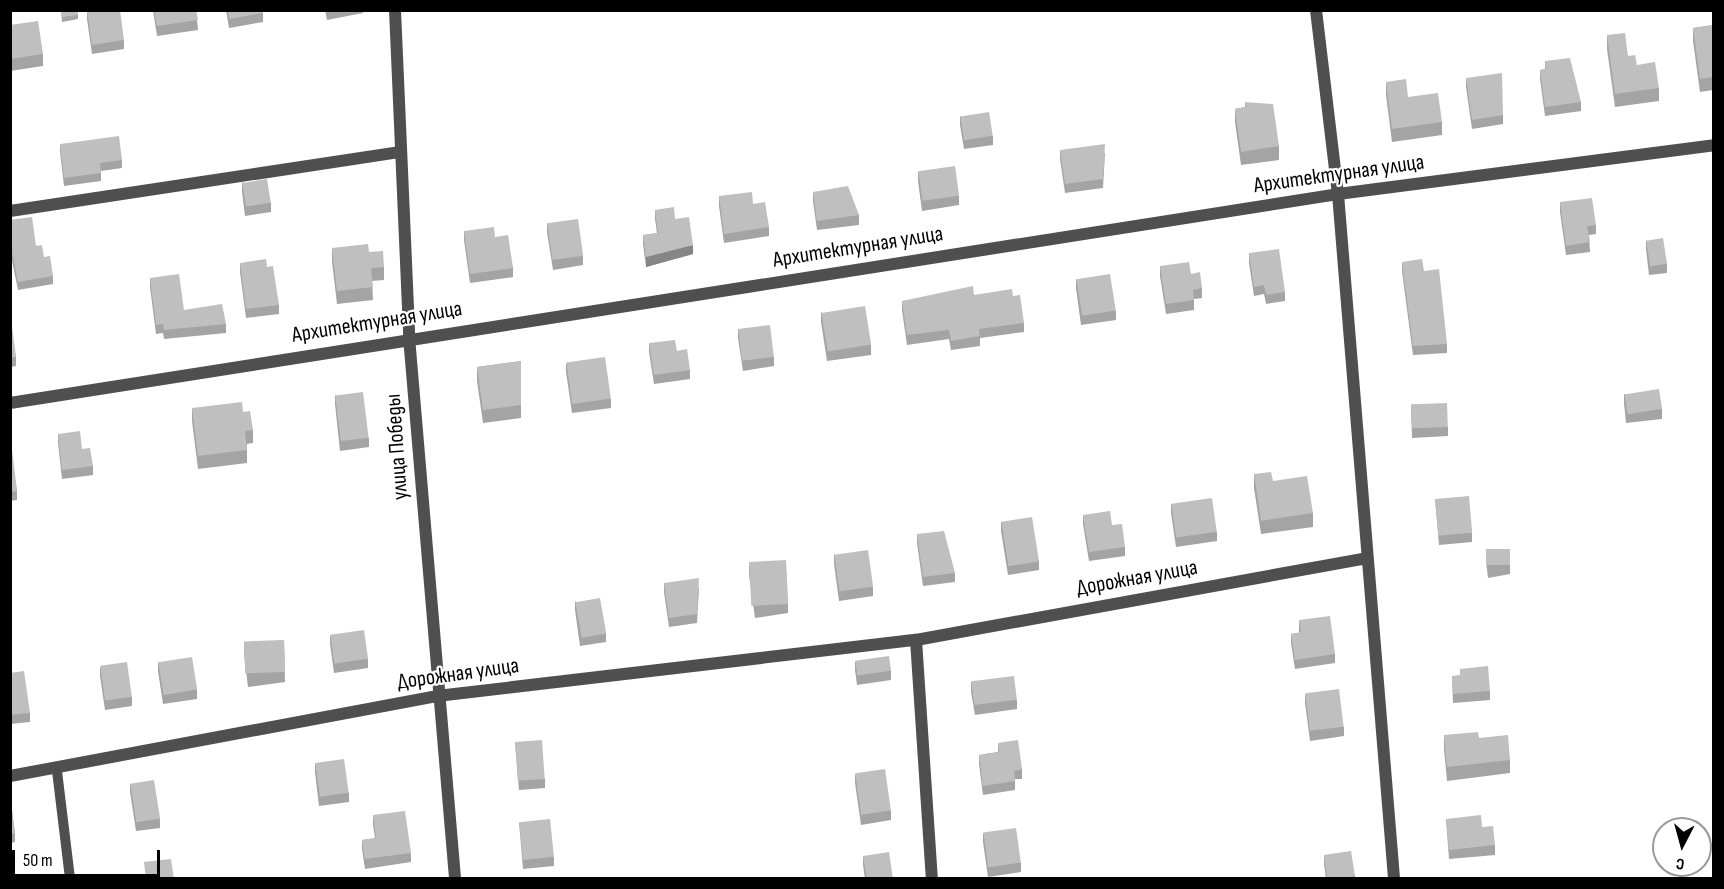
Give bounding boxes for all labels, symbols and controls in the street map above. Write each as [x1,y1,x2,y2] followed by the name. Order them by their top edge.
[1252,149,1426,199] street label: Архитектурная улица
[771,221,945,273] street label: Архитектурная улица
[290,296,464,348] street label: Архитектурная улица
[380,393,414,501] street label: улица Победы
[1074,554,1200,602] street label: Дорожная улица
[396,652,520,696] street label: Дорожная улица
[1652,817,1712,877] north arrow
[15,838,164,876] scale bar
[23,850,53,871] text: 50 m
[1675,854,1685,873] text: С

